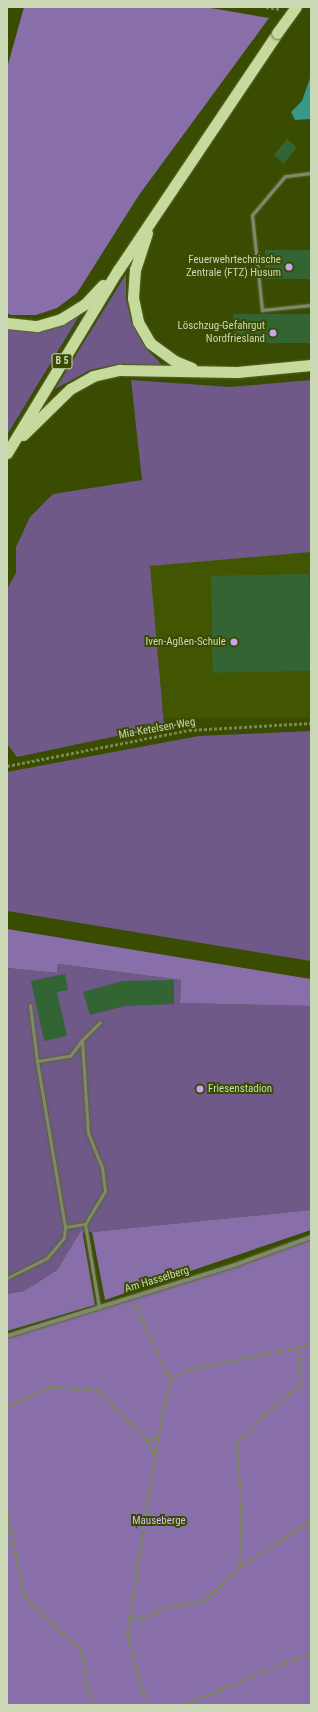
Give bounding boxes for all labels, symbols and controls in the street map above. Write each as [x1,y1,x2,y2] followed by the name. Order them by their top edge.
[186,254,281,280] place label: Feuerwehrtechnische Zentrale (FTZ) Husum
[284,262,294,272] marker: Feuerwehrtechnische Zentrale (FTZ) Husum
[178,320,265,346] place label: Löschzug-Gefahrgut Nordfriesland
[268,328,278,338] marker: Löschzug-Gefahrgut Nordfriesland
[51,353,73,369] road number: B 5
[146,635,226,649] place label: Iven-Agßen-Schule
[229,637,239,647] marker: Iven-Agßen-Schule
[118,716,196,742] street label: Mia-Ketelsen-Weg
[208,1082,272,1096] place label: Friesenstadion
[195,1084,205,1094] marker: Friesenstadion
[123,1264,191,1296] street label: Am Hasselberg
[132,1514,186,1528] park label: Mauseberge

